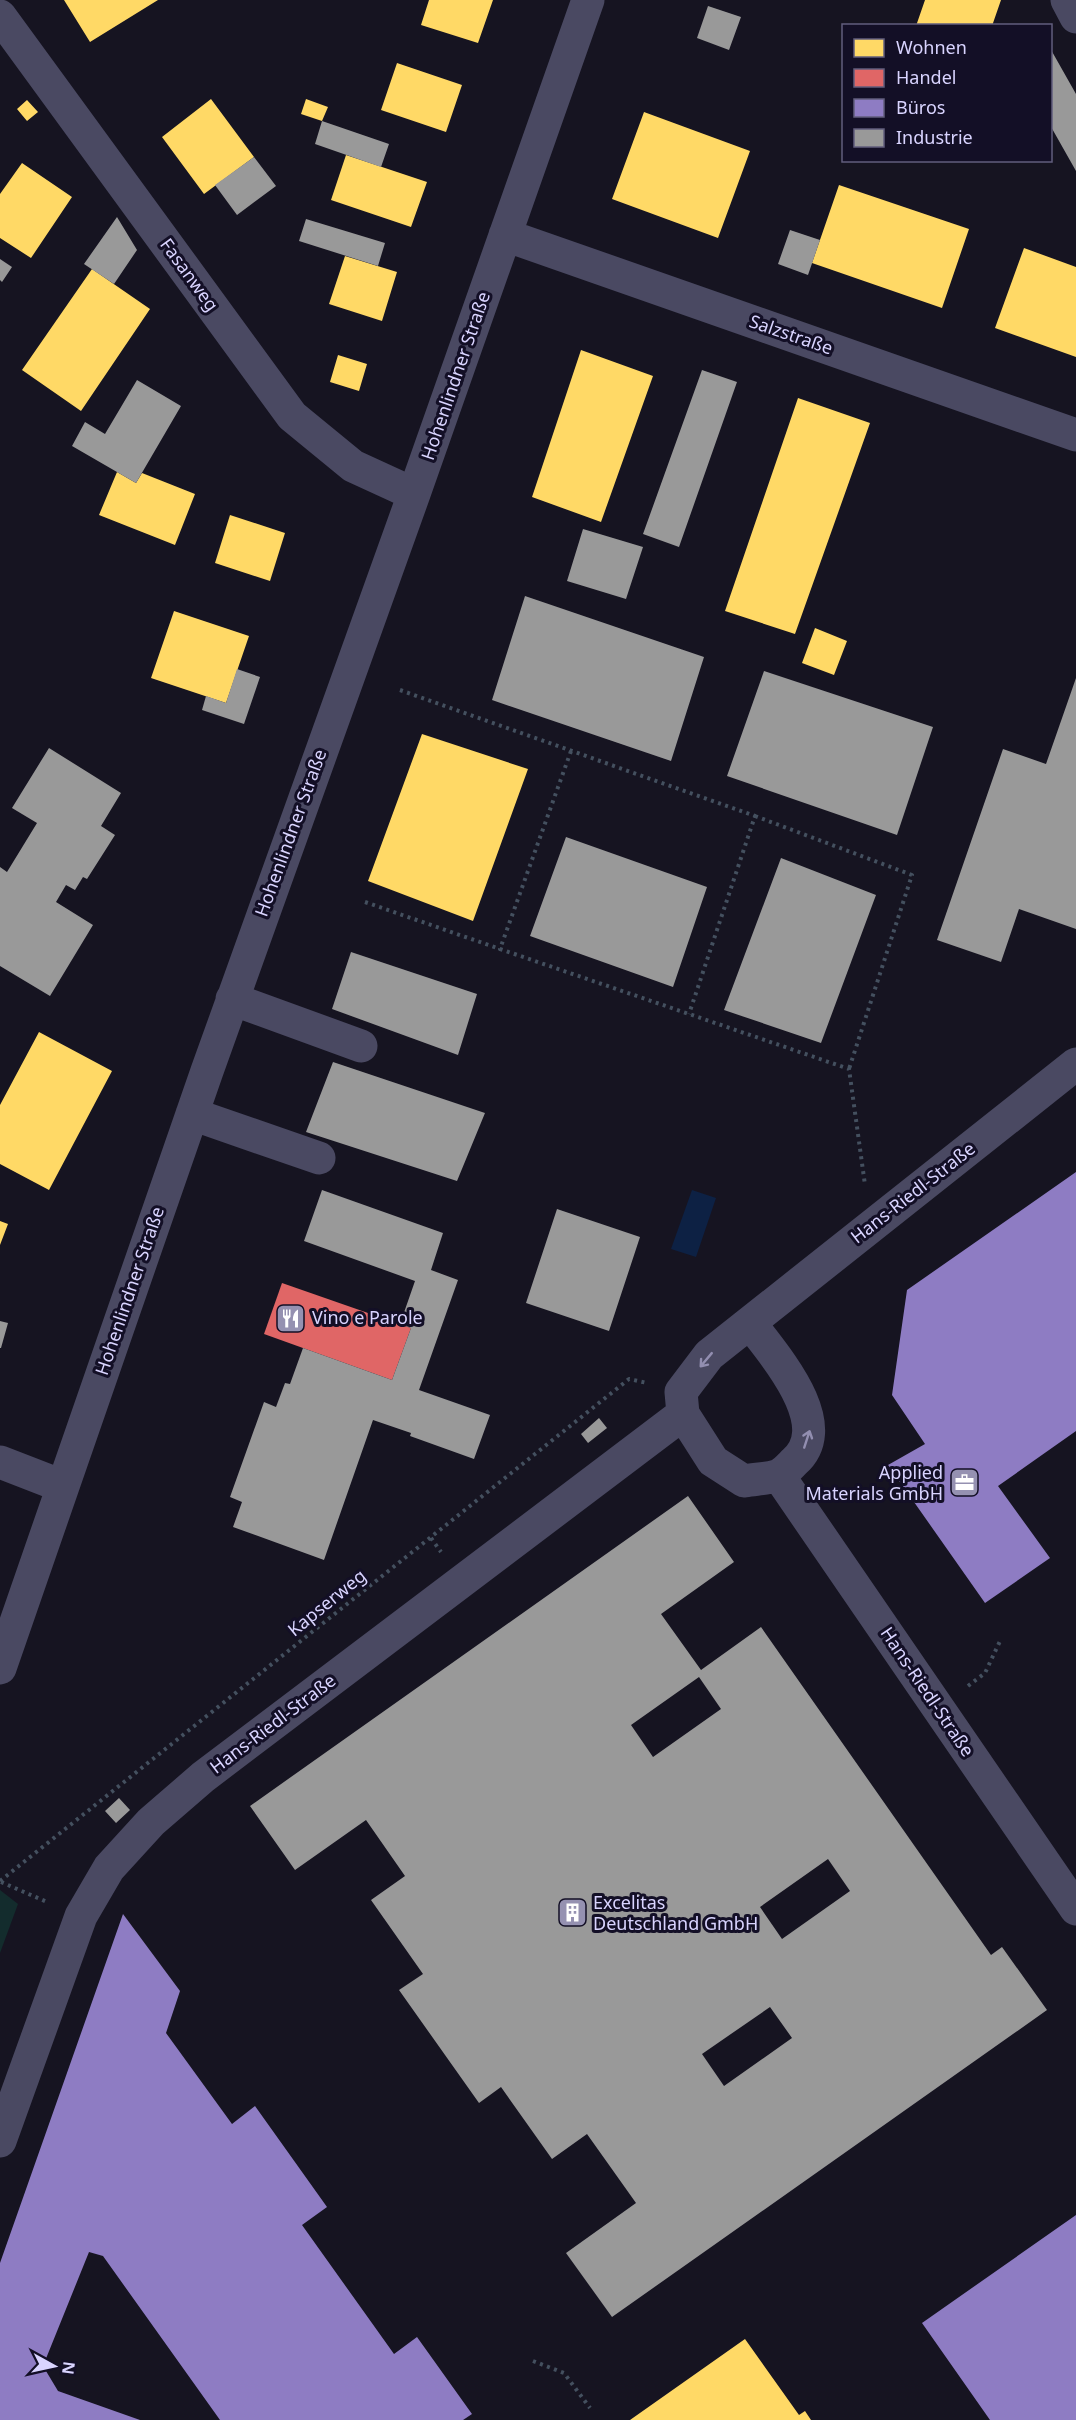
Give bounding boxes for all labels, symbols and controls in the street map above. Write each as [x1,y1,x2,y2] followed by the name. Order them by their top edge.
[842,24,1052,162] legend
[896,35,967,59] text: Wohnen
[896,65,956,89] text: Handel
[896,95,945,119] text: Büros
[896,125,973,149] text: Industrie
[155,233,224,316] street label: Fasanweg
[415,288,495,463] street label: Hohenlindner Straße
[746,309,836,360] street label: Salzstraße
[249,746,332,920] street label: Hohenlindner Straße
[845,1136,979,1248] street label: Hans-Riedl-Straße
[89,1203,169,1378] street label: Hohenlindner Straße
[275,1302,307,1334] restaurant icon: Vino e Parole
[312,1305,423,1329] place label: Vino e Parole
[699,1353,713,1368] one-way arrow
[802,1430,813,1449] one-way arrow
[805,1460,943,1505] place label: Applied Materials GmbH
[948,1467,980,1499] office icon: Applied Materials GmbH
[282,1563,370,1641] street label: Kapserweg
[876,1622,980,1761] street label: Hans-Riedl-Straße
[205,1668,340,1778] street label: Hans-Riedl-Straße
[593,1890,758,1935] place label: Excelitas Deutschland GmbH
[556,1897,588,1929] building icon: Excelitas Deutschland GmbH
[24,2336,84,2396] north arrow
[57,2360,81,2376] text: N

